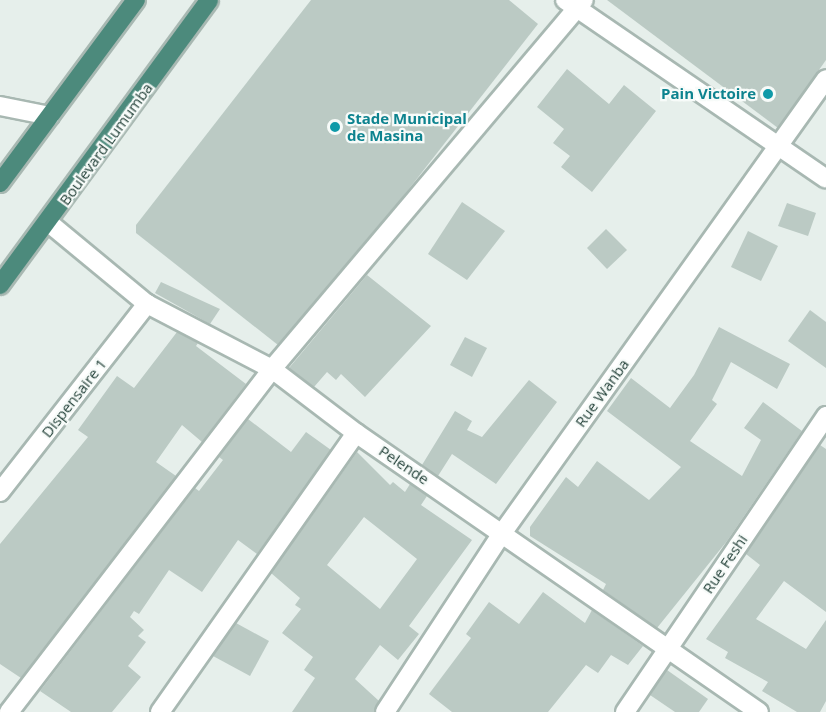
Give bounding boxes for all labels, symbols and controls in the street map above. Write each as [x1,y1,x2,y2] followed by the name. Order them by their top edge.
[56,79,156,209] street label: Boulevard Lumumba
[661,85,756,103] place label: Pain Victoire
[761,87,775,101] marker: Pain Victoire
[347,109,467,144] place label: Stade Municipal de Masina
[328,120,342,134] marker: Stade Municipal de Masina
[38,355,110,441] street label: Dispensaire 1
[571,355,633,431] street label: Rue Wanba
[376,442,432,488] street label: Pelende
[699,531,751,597] street label: Rue Feshi

